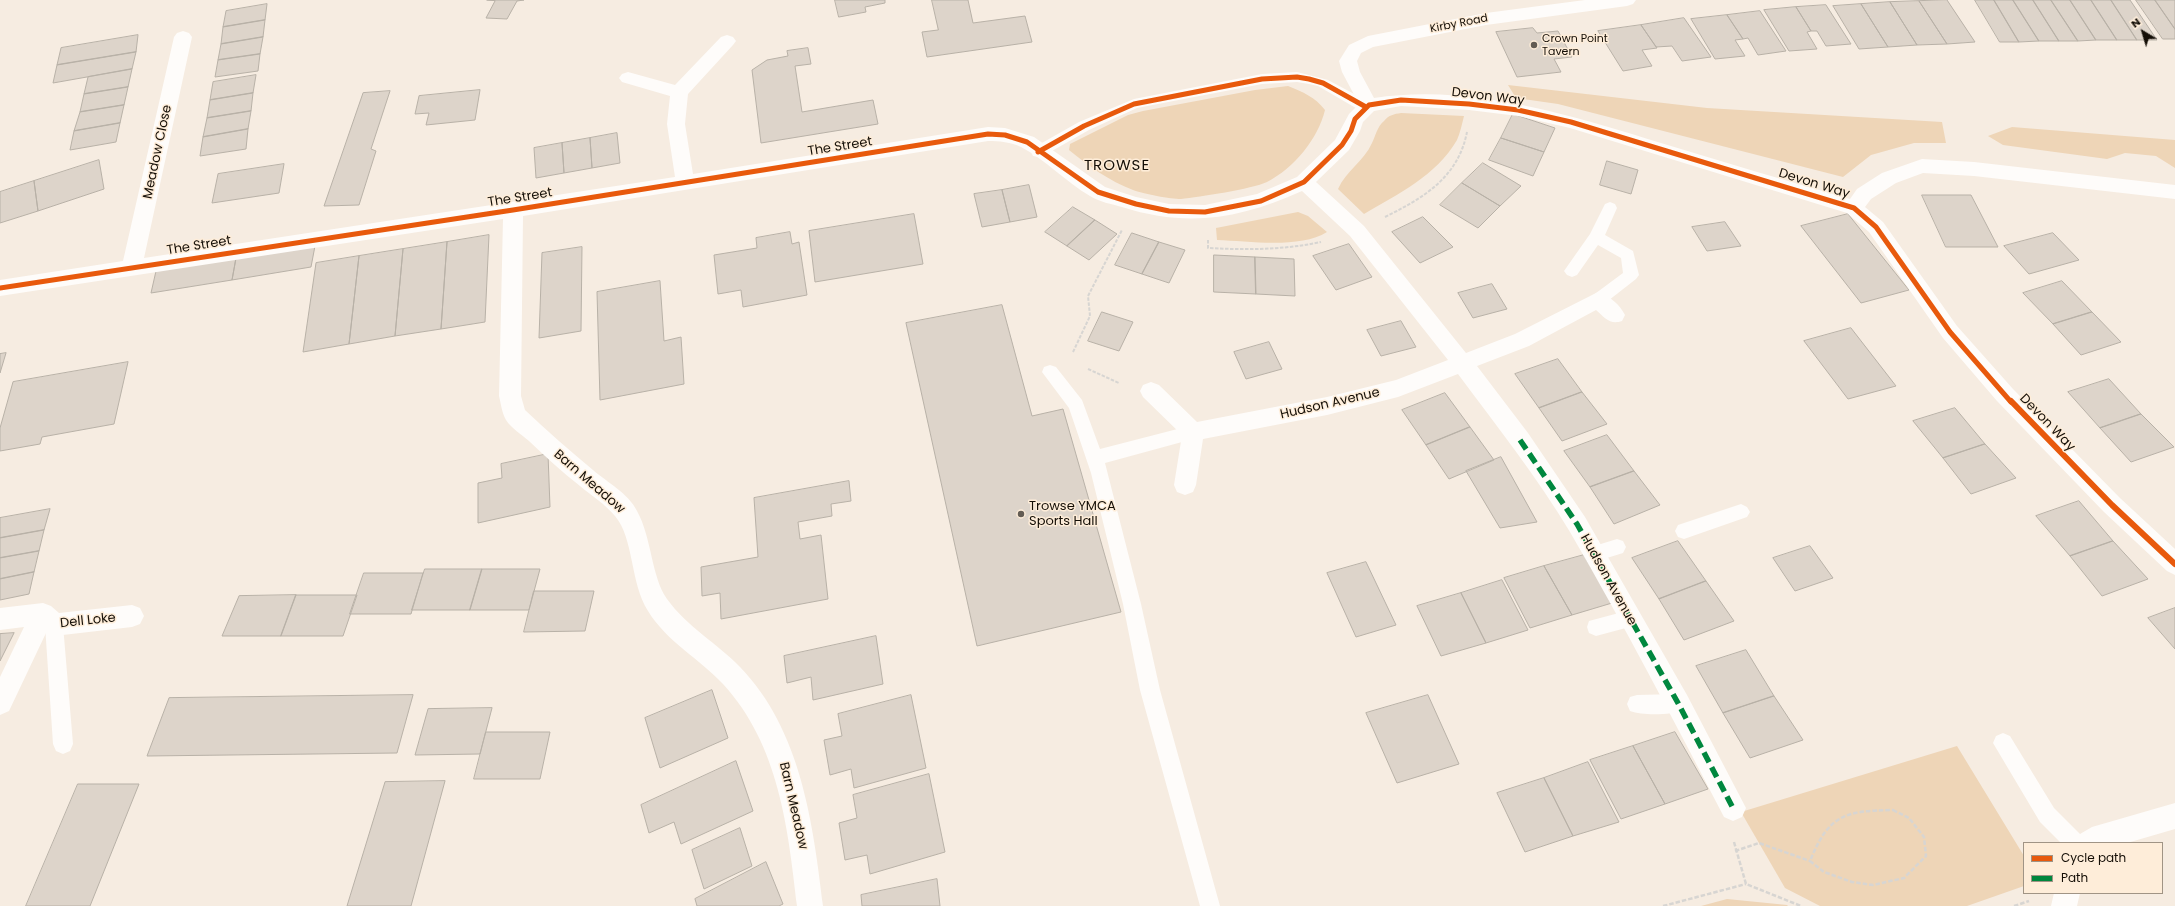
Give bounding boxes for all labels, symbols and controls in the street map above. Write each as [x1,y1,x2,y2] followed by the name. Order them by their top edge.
[1429,12,1489,36] street label: Kirby Road
[2123,12,2163,52] north arrow
[2127,14,2144,31] text: N
[1542,32,1608,58] place label: Crown Point Tavern
[1529,40,1539,50] marker: Crown Point Tavern
[1451,85,1525,109] street label: Devon Way
[140,104,176,200] street label: Meadow Close
[807,134,873,160] street label: The Street
[1084,157,1150,175] district label: TROWSE
[1777,166,1851,202] street label: Devon Way
[487,185,553,211] street label: The Street
[166,233,232,259] street label: The Street
[1279,385,1381,423] street label: Hudson Avenue
[2016,391,2078,455] street label: Devon Way
[550,447,628,517] street label: Barn Meadow
[1029,499,1116,530] place label: Trowse YMCA Sports Hall
[1016,509,1026,519] marker: Trowse YMCA Sports Hall
[1576,532,1640,628] street label: Hudson Avenue
[59,610,117,632] street label: Dell Loke
[775,761,811,851] street label: Barn Meadow
[2023,842,2163,894] legend
[2061,849,2126,866] text: Cycle path
[2061,869,2088,886] text: Path

